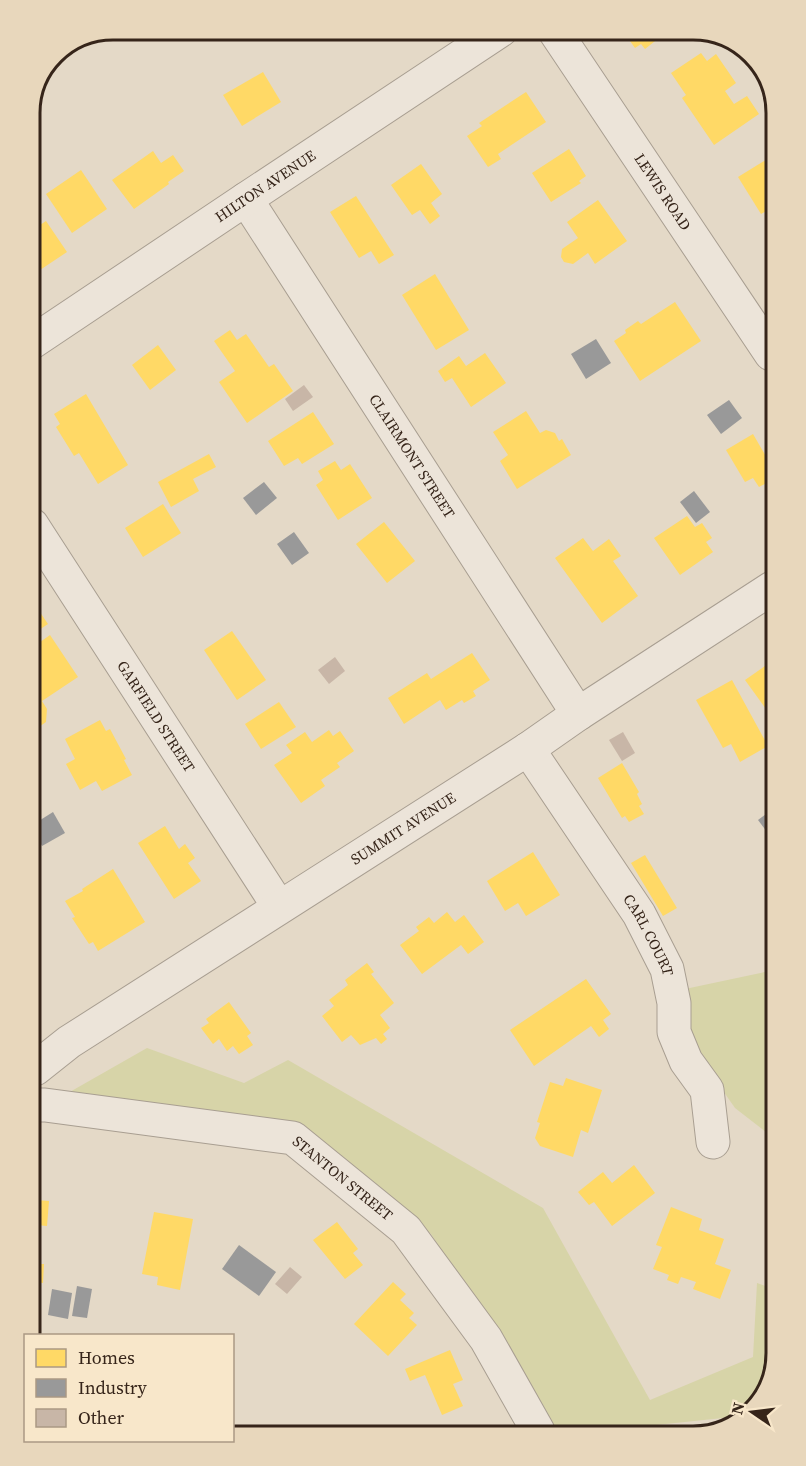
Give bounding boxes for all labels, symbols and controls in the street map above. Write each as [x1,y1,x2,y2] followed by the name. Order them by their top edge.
[211,145,320,227] street label: HILTON AVENUE
[630,149,696,234] street label: LEWIS ROAD
[364,390,460,522] street label: CLAIRMONT STREET
[112,656,200,776] street label: GARFIELD STREET
[346,787,460,870] street label: SUMMIT AVENUE
[618,890,679,977] street label: CARL COURT
[288,1131,397,1225] street label: STANTON STREET
[24,1334,234,1442] legend
[78,1345,135,1370] text: Homes
[78,1375,148,1400] text: Industry
[722,1382,782,1442] north arrow
[725,1400,750,1417] text: N
[78,1405,125,1430] text: Other

